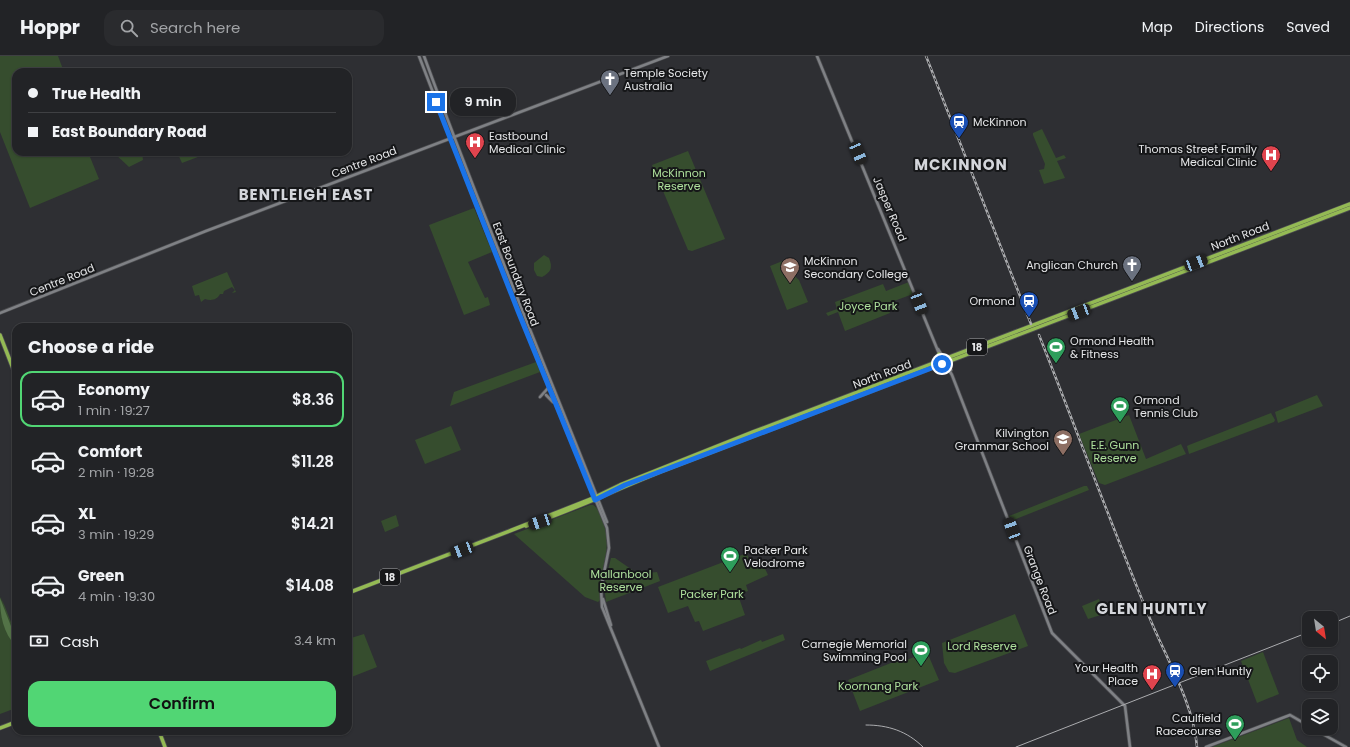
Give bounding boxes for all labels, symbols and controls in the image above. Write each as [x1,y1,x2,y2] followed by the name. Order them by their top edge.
[104,10,384,46] search box
[20,14,80,41] text: Hoppr
[118,17,140,39] icon: search
[150,17,240,38] text: Search here
[1142,17,1173,37] text: Map
[1195,17,1264,37] text: Directions
[1286,17,1330,37] text: Saved
[624,65,709,94] place label: Temple Society Australia
[599,68,621,96] church icon: Temple Society Australia
[52,83,141,104] text: True Health
[450,88,516,116] callout: 9 min
[464,92,502,111] text: 9 min
[427,93,445,111] route end
[948,111,970,139] station icon: McKinnon
[973,114,1027,130] place label: McKinnon
[52,121,207,142] text: East Boundary Road
[489,128,566,157] place label: Eastbound Medical Clinic
[464,131,486,159] hospital icon: Eastbound Medical Clinic
[848,140,868,166] car
[1138,141,1258,170] place label: Thomas Street Family Medical Clinic
[329,142,399,182] street label: Centre Road
[1260,144,1282,172] hospital icon: Thomas Street Family Medical Clinic
[914,154,1008,175] district label: MCKINNON
[652,165,706,194] park label: McKinnon Reserve
[869,174,911,244] street label: Jasper Road
[239,184,373,205] district label: BENTLEIGH EAST
[1208,218,1272,254] street label: North Road
[489,220,543,328] street label: East Boundary Road
[804,253,908,282] place label: McKinnon Secondary College
[1183,253,1209,273] car
[1121,254,1143,282] church icon: Anglican Church
[779,256,801,284] school or university icon: McKinnon Secondary College
[1026,257,1118,273] place label: Anglican Church
[27,260,97,300] street label: Centre Road
[909,290,929,316] car
[1018,290,1040,318] station icon: Ormond
[969,293,1015,309] place label: Ormond
[838,298,898,314] park label: Joyce Park
[1066,302,1092,322] car
[1070,333,1154,362] place label: Ormond Health & Fitness
[28,334,154,359] text: Choose a ride
[1045,336,1067,364] sports icon: Ormond Health & Fitness
[967,339,987,355] road number: 18
[933,355,951,373] route start
[850,356,914,392] street label: North Road
[78,379,150,400] text: Economy
[30,381,66,417] icon: car
[292,389,334,410] text: $8.36
[1134,392,1198,421] place label: Ormond Tennis Club
[1109,395,1131,423] sports icon: Ormond Tennis Club
[78,401,150,420] text: 1 min · 19:27
[955,425,1049,454] place label: Kilvington Grammar School
[1052,428,1074,456] school or university icon: Kilvington Grammar School
[1091,437,1139,466] park label: E.E. Gunn Reserve
[78,441,142,462] text: Comfort
[30,443,66,479] icon: car
[291,451,334,472] text: $11.28
[78,463,154,482] text: 2 min · 19:28
[78,503,96,524] text: XL
[30,505,66,541] icon: car
[291,513,334,534] text: $14.21
[527,513,553,531] car
[1002,516,1022,542] car
[78,525,155,544] text: 3 min · 19:29
[449,540,475,560] car
[744,542,808,571] place label: Packer Park Velodrome
[1019,543,1061,617] street label: Grange Road
[719,545,741,573] sports icon: Packer Park Velodrome
[78,565,124,586] text: Green
[590,566,652,595] park label: Mallanbool Reserve
[30,567,66,603] icon: car
[380,569,400,585] road number: 18
[286,575,334,596] text: $14.08
[680,586,744,602] park label: Packer Park
[78,587,155,606] text: 4 min · 19:30
[1096,598,1208,619] district label: GLEN HUNTLY
[1302,611,1338,647] north arrow
[1302,611,1338,735] map controls
[28,630,50,652] icon: cash
[60,631,99,652] text: Cash
[294,631,336,650] text: 3.4 km
[802,636,907,665] place label: Carnegie Memorial Swimming Pool
[947,638,1017,654] park label: Lord Reserve
[910,639,932,667] sports icon: Carnegie Memorial Swimming Pool
[1302,655,1338,691] button: locate
[1075,660,1138,689] place label: Your Health Place
[1164,660,1186,688] station icon: Glen Huntly
[1141,663,1163,691] hospital icon: Your Health Place
[1189,663,1252,679] place label: Glen Huntly
[838,678,918,694] park label: Koornang Park
[28,681,336,727] button: Confirm
[1302,699,1338,735] button: layers
[1156,710,1221,739] place label: Caulfield Racecourse
[1224,713,1246,741] sports icon: Caulfield Racecourse

